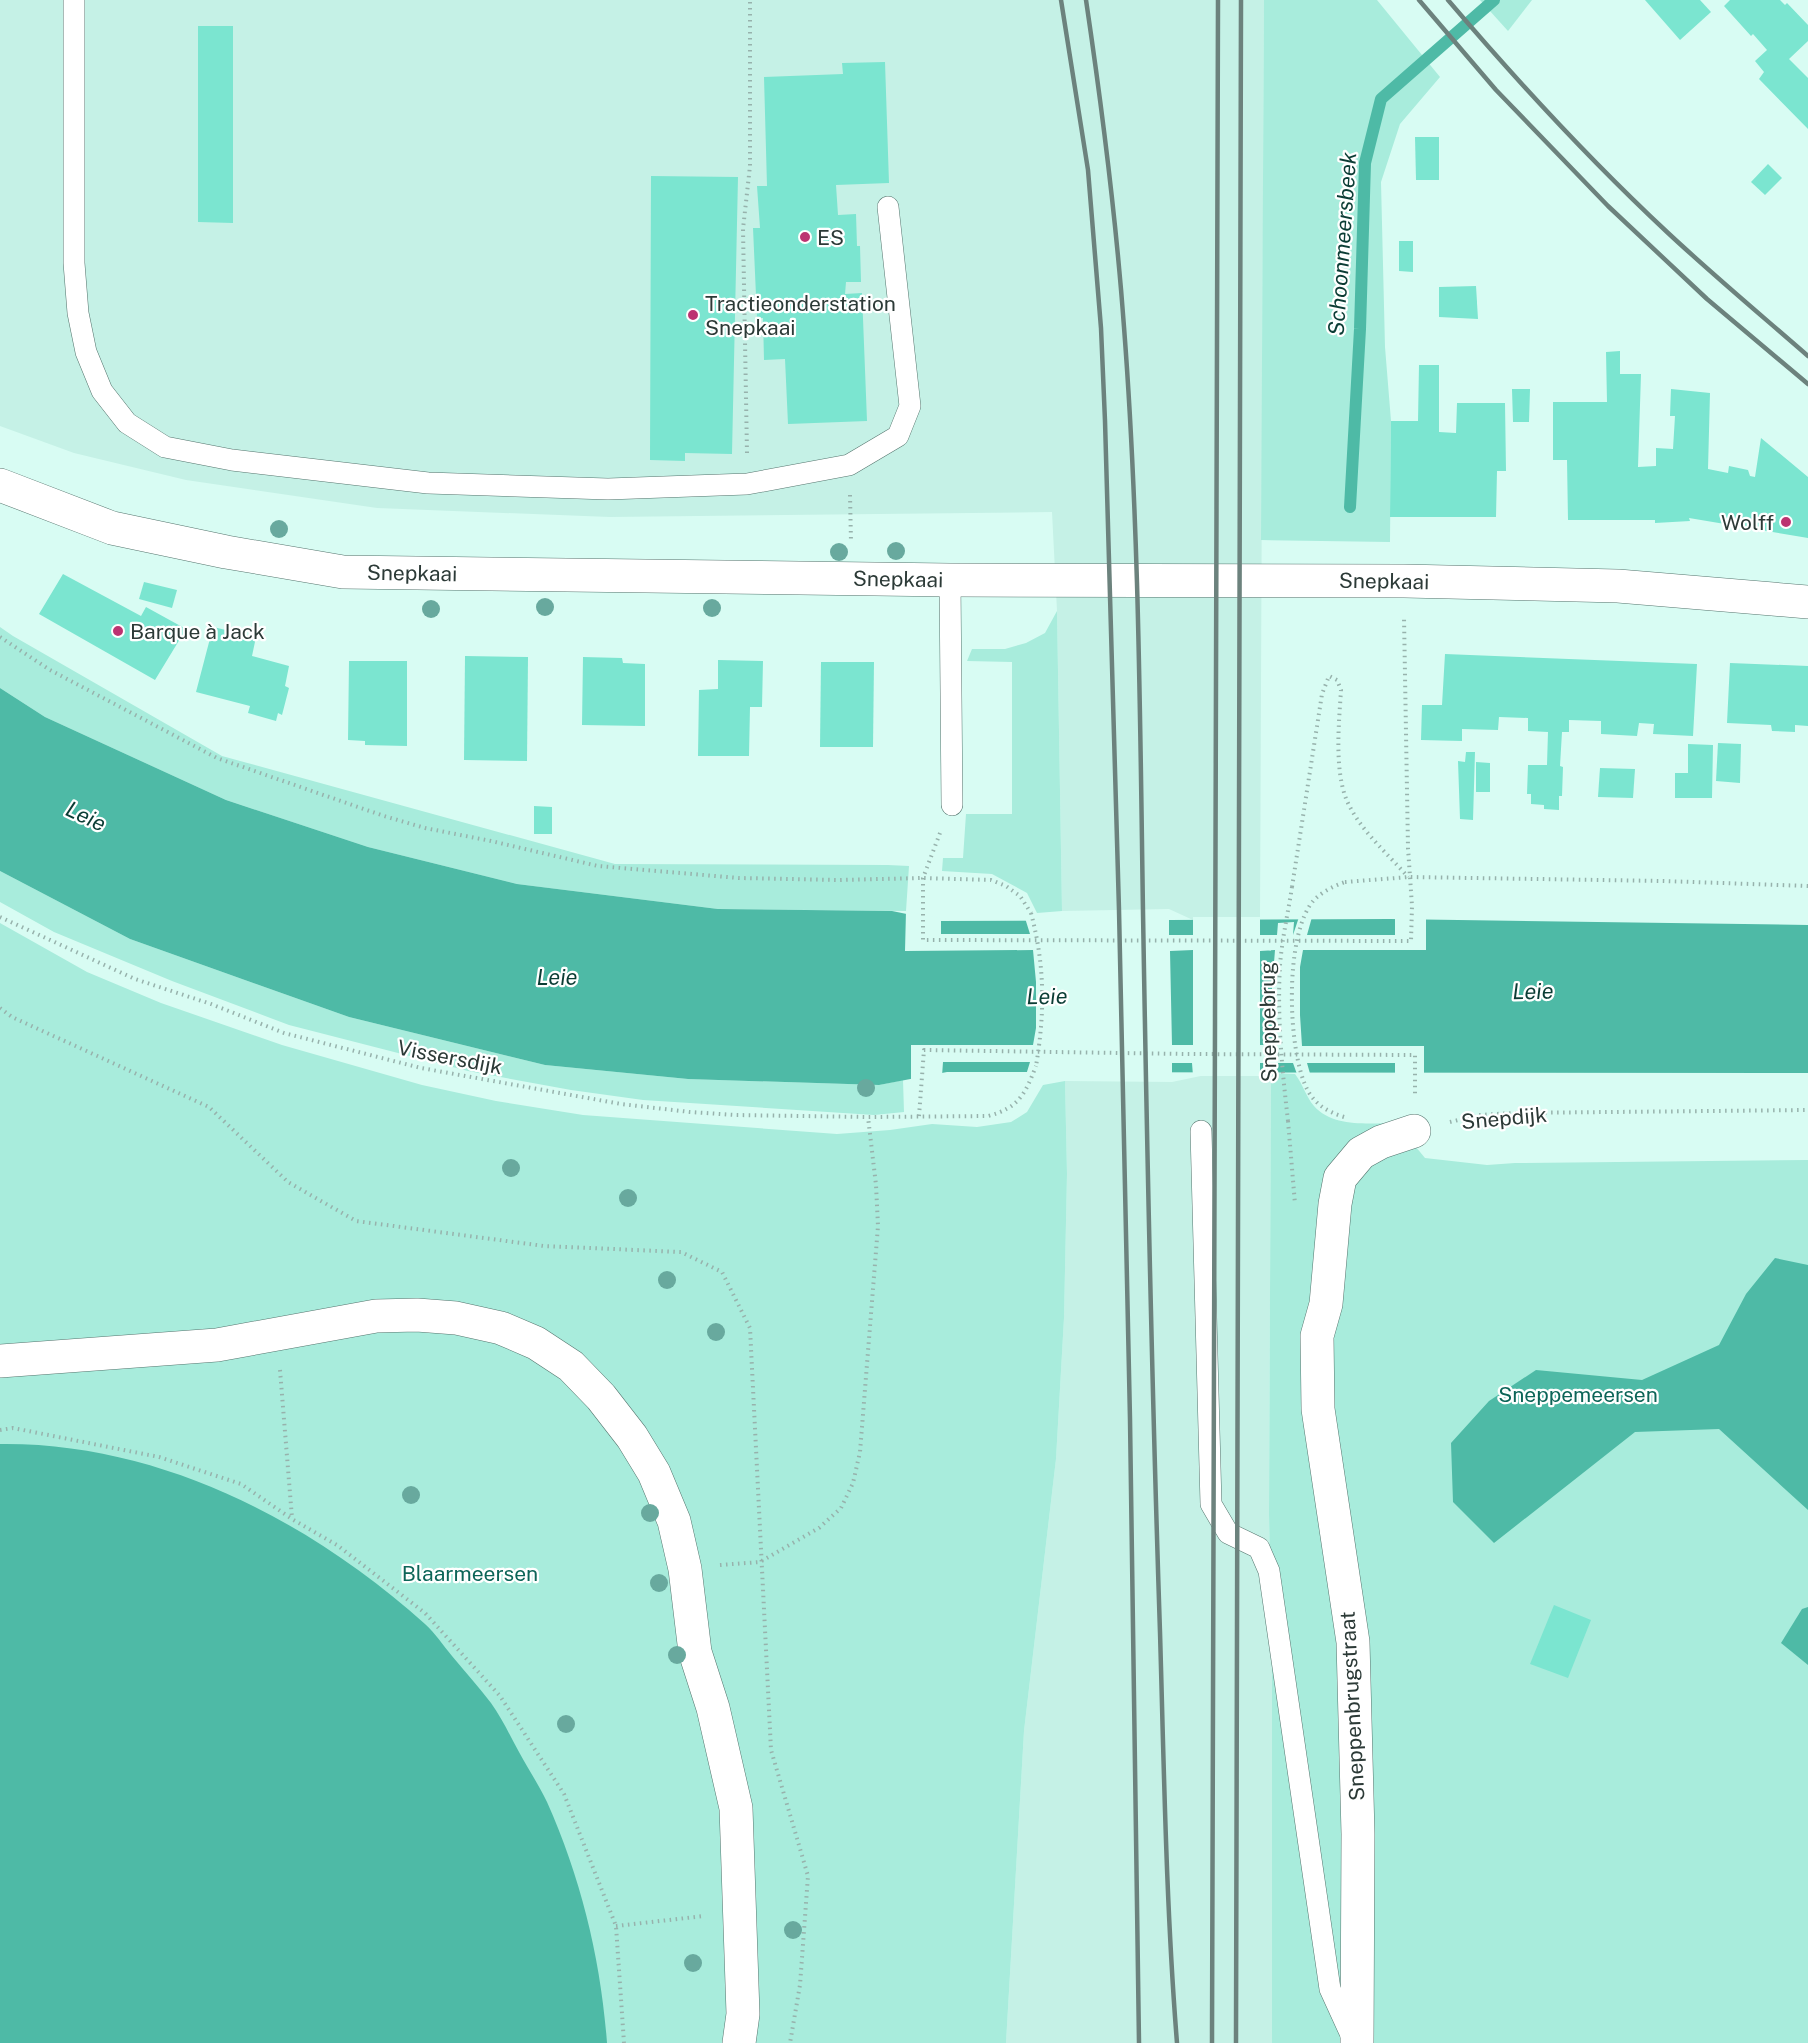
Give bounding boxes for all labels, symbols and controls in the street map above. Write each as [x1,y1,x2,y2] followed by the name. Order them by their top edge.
[1323,151,1361,337] water label: Schoonmeersbeek
[817,225,844,250] place label: ES
[798,230,812,244] marker: ES
[705,291,896,340] place label: Tractieonderstation Snepkaai
[686,308,700,322] marker: Tractieonderstation Snepkaai
[1721,510,1774,535] place label: Wolff
[1779,515,1793,529] marker: Wolff
[367,560,457,586] street label: Snepkaai
[853,566,943,592] street label: Snepkaai
[1339,568,1429,594] street label: Snepkaai
[130,619,265,644] place label: Barque à Jack
[111,624,125,638] marker: Barque à Jack
[62,796,110,836] water label: Leie
[1254,961,1282,1083] street label: Sneppebrug
[536,964,578,990] water label: Leie
[1512,978,1554,1004] water label: Leie
[1026,983,1068,1009] water label: Leie
[395,1035,505,1079] street label: Vissersdijk
[1460,1102,1548,1134] street label: Snepdijk
[1498,1382,1658,1407] park label: Sneppemeersen
[402,1561,538,1586] park label: Blaarmeersen
[1335,1610,1369,1802] street label: Sneppenbrugstraat

